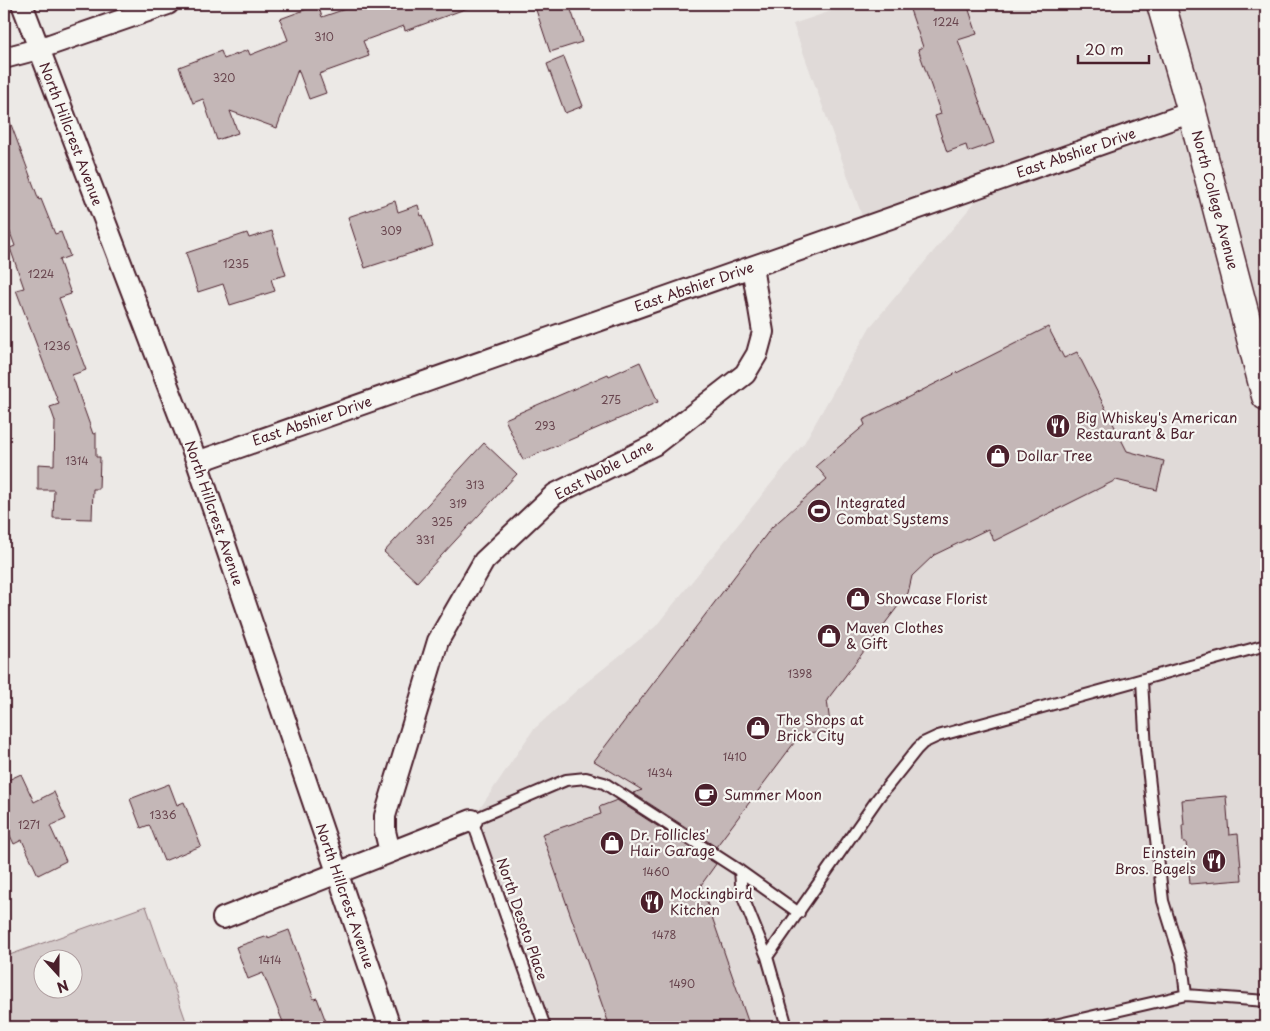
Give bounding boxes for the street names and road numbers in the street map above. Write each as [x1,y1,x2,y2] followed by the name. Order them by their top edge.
[34,59,109,209] street label: North Hillcrest Avenue
[1013,122,1138,183] street label: East Abshier Drive
[1187,128,1244,272] street label: North College Avenue
[631,256,756,317] street label: East Abshier Drive
[249,390,374,451] street label: East Abshier Drive
[551,434,657,504] street label: East Noble Lane
[180,437,249,588] street label: North Hillcrest Avenue
[311,820,380,971] street label: North Hillcrest Avenue
[492,855,553,983] street label: North Desoto Place

